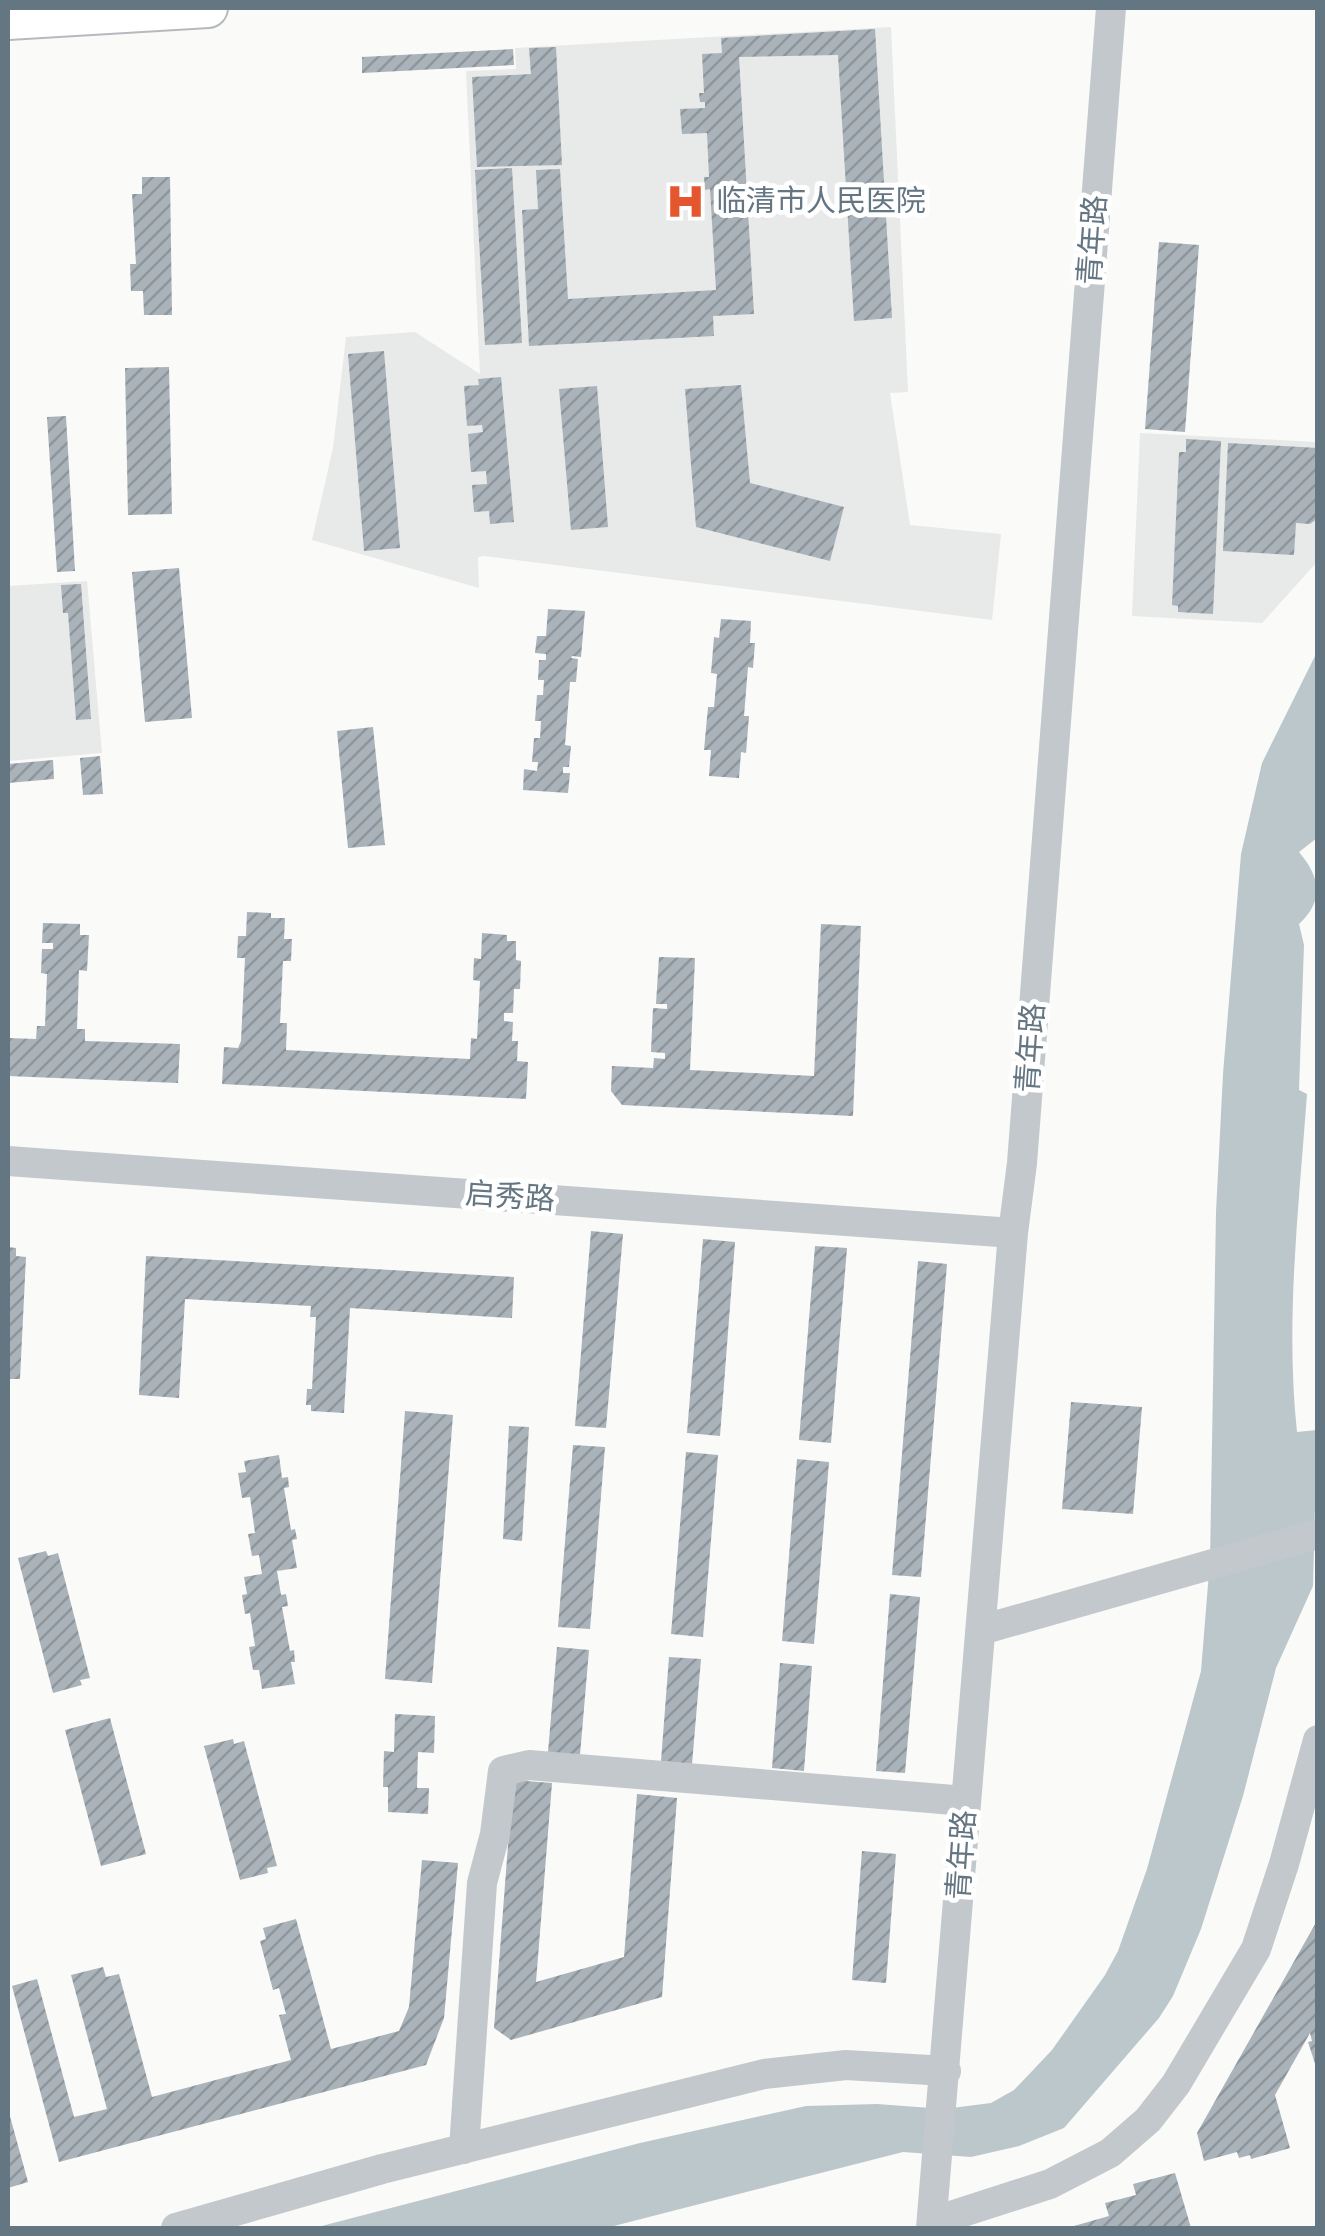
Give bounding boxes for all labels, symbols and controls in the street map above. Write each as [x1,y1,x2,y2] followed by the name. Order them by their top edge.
[665,180,707,222] hospital icon: 临清市人民医院
[716,180,926,223] place label: 临清市人民医院
[1068,194,1118,286] street label: 青年路
[1006,1002,1056,1094] street label: 青年路
[464,1172,556,1222] street label: 启秀路
[937,1809,987,1901] street label: 青年路

